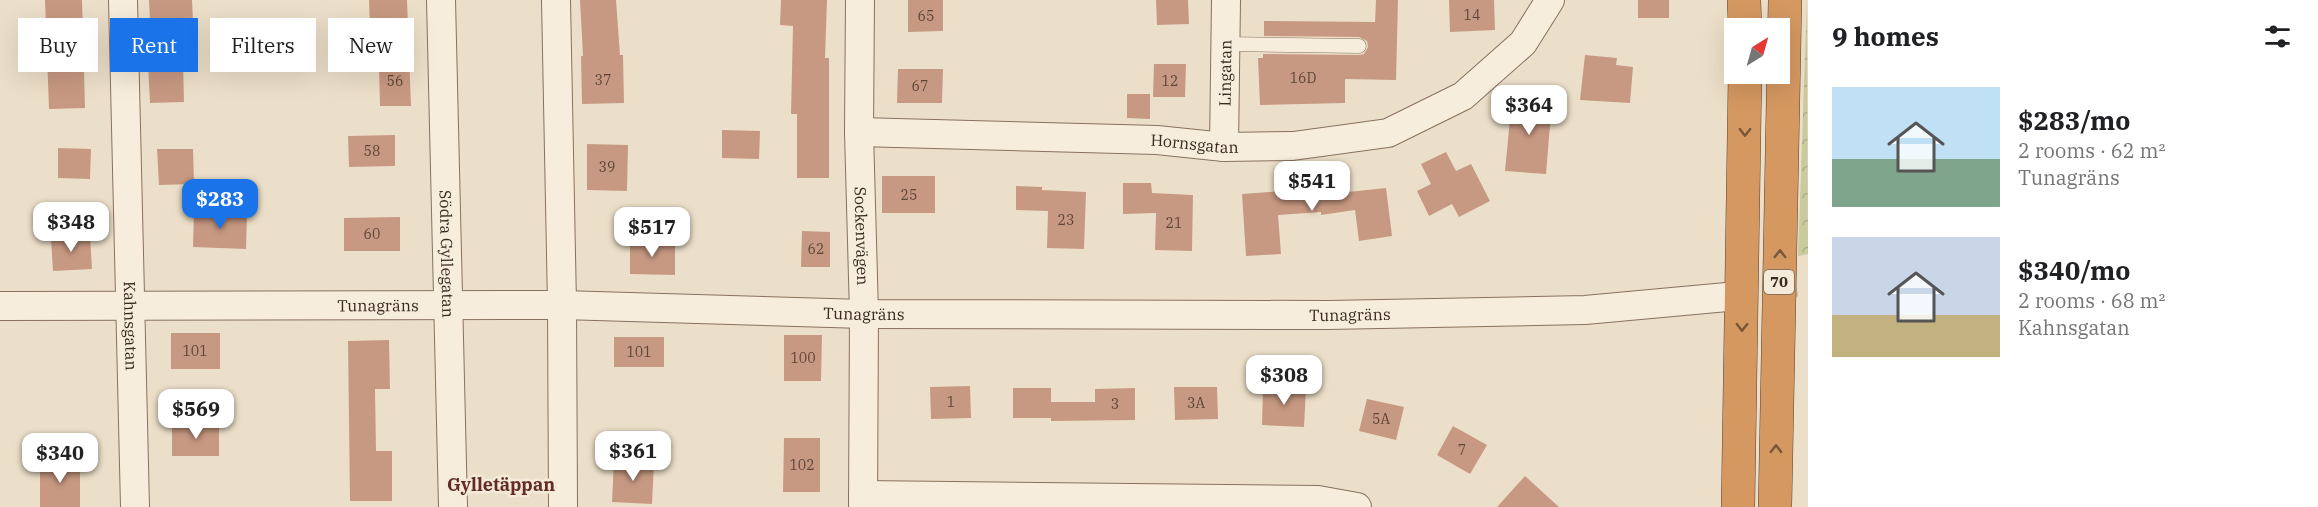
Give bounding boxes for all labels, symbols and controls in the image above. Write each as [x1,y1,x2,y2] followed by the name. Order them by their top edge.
[1464,6,1480,24] house number: 14
[918,7,934,25] house number: 65
[18,18,98,72] chip: Buy
[110,18,198,72] chip: Rent
[210,18,316,72] chip: Filters
[328,18,414,72] chip: New
[1724,18,1790,84] north arrow
[1724,18,1790,84] map controls
[1832,19,1939,53] text: 9 homes
[2261,20,2294,53] icon: filters
[1215,40,1235,106] street label: Lingatan
[1290,69,1316,87] house number: 16D
[595,71,611,89] house number: 37
[387,72,403,90] house number: 56
[1162,72,1178,90] house number: 12
[912,77,928,95] house number: 67
[1493,85,1565,136] pin: $364
[1505,91,1553,118] text: $364
[2018,103,2130,137] text: $283/mo
[1880,111,1952,183] icon: home
[1738,127,1751,136] one-way arrow
[1150,130,1239,157] street label: Hornsgatan
[2018,137,2165,164] text: 2 rooms · 62 m²
[364,142,380,160] house number: 58
[599,158,615,176] house number: 39
[1276,161,1348,212] pin: $541
[2018,164,2120,191] text: Tunagräns
[1288,167,1336,194] text: $541
[184,179,256,230] pin: $283
[196,185,244,212] text: $283
[851,186,873,286] street label: Sockenvägen
[901,186,917,204] house number: 25
[435,190,459,318] street label: Södra Gyllegatan
[35,202,107,253] pin: $348
[616,207,688,258] pin: $517
[47,208,95,235] text: $348
[1058,211,1074,229] house number: 23
[628,213,676,240] text: $517
[1166,214,1182,232] house number: 21
[364,225,380,243] house number: 60
[808,240,824,258] house number: 62
[1774,249,1786,258] one-way arrow
[2018,253,2130,287] text: $340/mo
[1880,261,1952,333] icon: home
[1764,270,1794,294] road number: 70
[120,281,142,371] street label: Kahnsgatan
[2018,287,2165,314] text: 2 rooms · 68 m²
[337,295,419,315] street label: Tunagräns
[823,303,905,324] street label: Tunagräns
[1309,304,1391,325] street label: Tunagräns
[2018,314,2130,341] text: Kahnsgatan
[1735,322,1748,331] one-way arrow
[182,342,208,360] house number: 101
[626,343,652,361] house number: 101
[790,349,816,367] house number: 100
[1248,355,1320,406] pin: $308
[1260,361,1308,388] text: $308
[160,389,232,440] pin: $569
[947,393,955,411] house number: 1
[1187,394,1205,412] house number: 3A
[172,395,220,422] text: $569
[1111,395,1119,413] house number: 3
[1372,410,1390,428] house number: 5A
[597,431,669,482] pin: $361
[24,433,96,484] pin: $340
[609,437,657,464] text: $361
[36,439,84,466] text: $340
[1458,441,1466,459] house number: 7
[1770,444,1782,453] one-way arrow
[789,456,815,474] house number: 102
[447,473,555,496] district label: Gylletäppan

